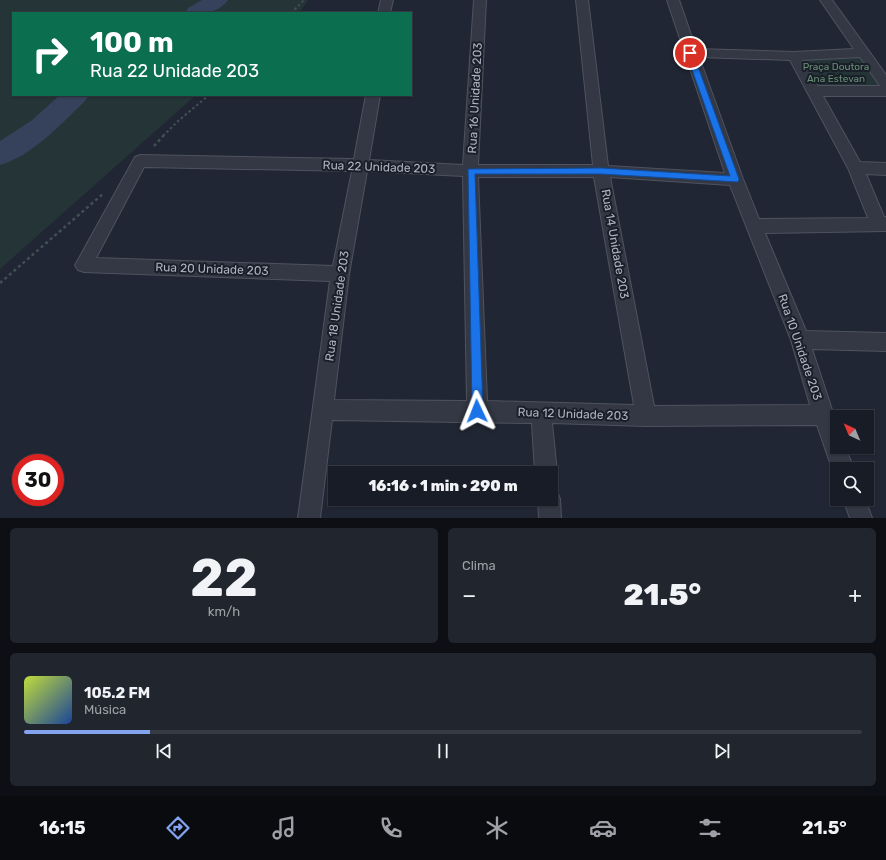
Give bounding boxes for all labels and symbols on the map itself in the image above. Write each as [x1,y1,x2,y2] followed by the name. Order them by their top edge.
[673,36,707,70] pin
[465,42,485,154] street label: Rua 16 Unidade 203
[803,61,869,85] park label: Praça Doutora Ana Estevan
[322,158,436,176] street label: Rua 22 Unidade 203
[598,188,632,300] street label: Rua 14 Unidade 203
[322,250,352,362] street label: Rua 18 Unidade 203
[155,260,269,278] street label: Rua 20 Unidade 203
[775,292,825,402] street label: Rua 10 Unidade 203
[456,390,498,432] position arrow
[517,405,629,423] street label: Rua 12 Unidade 203
[830,410,874,454] north arrow
[12,454,64,506] speed limit sign: 30

